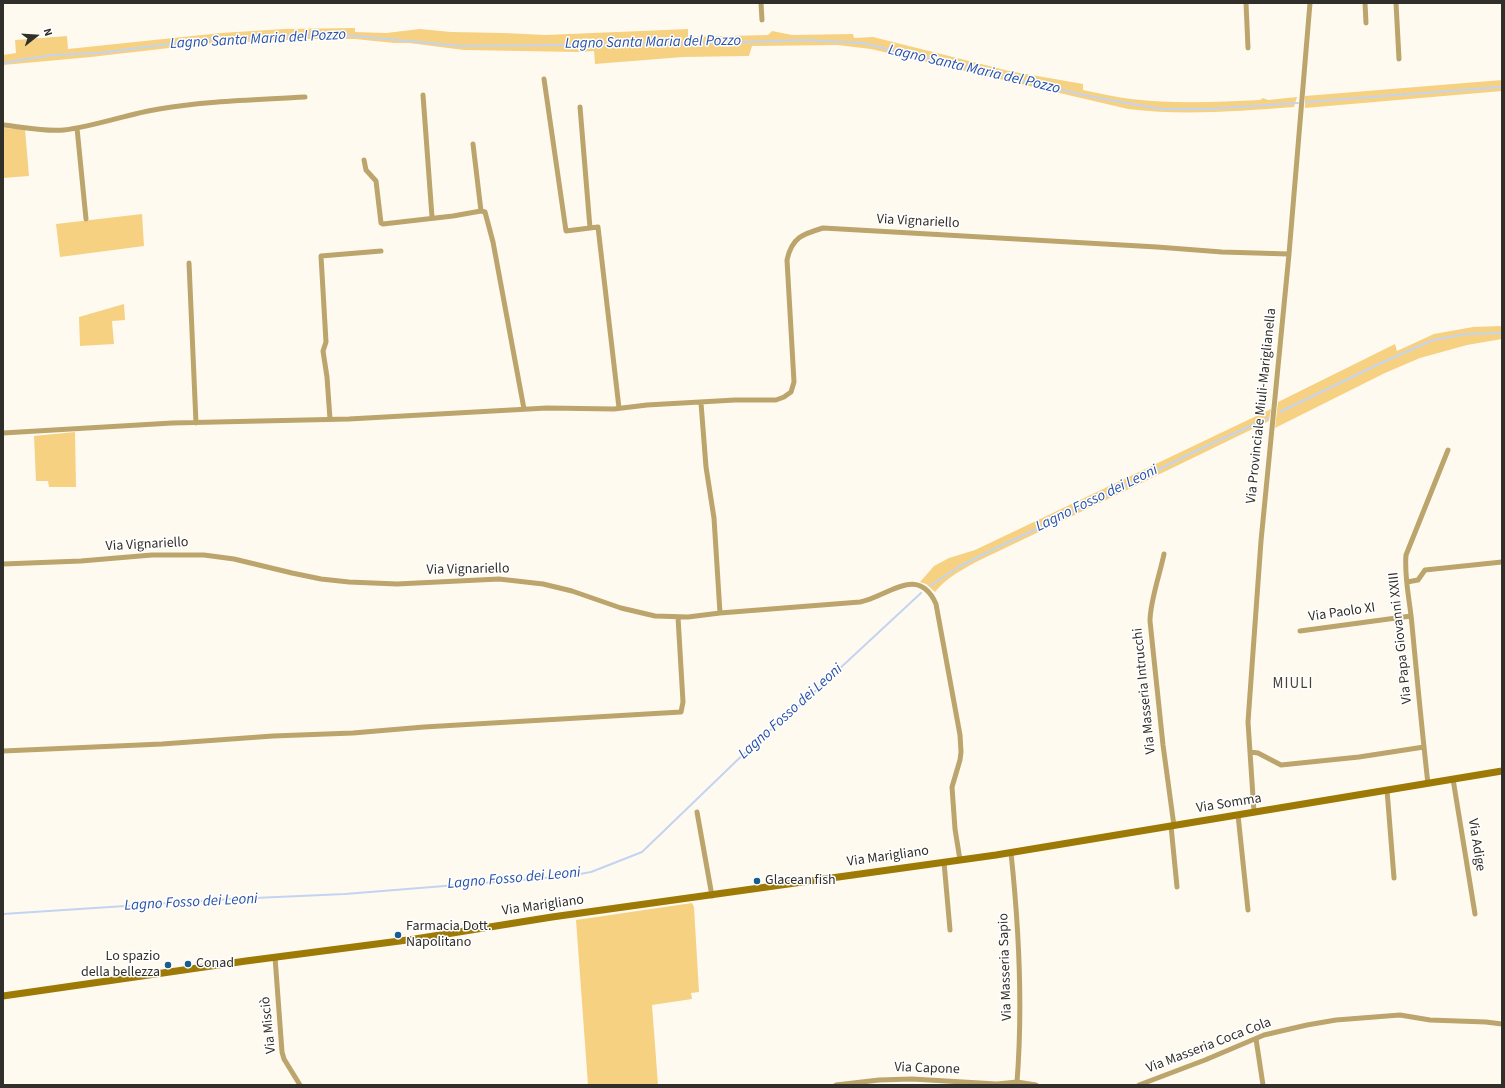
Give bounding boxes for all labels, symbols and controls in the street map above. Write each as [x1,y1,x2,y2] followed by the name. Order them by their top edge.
[16,16,56,56] north arrow
[170,26,346,54] water label: Lagno Santa Maria del Pozzo
[40,27,56,38] text: N
[565,32,741,54] water label: Lagno Santa Maria del Pozzo
[886,41,1062,99] water label: Lagno Santa Maria del Pozzo
[876,211,960,233] street label: Via Vignariello
[1243,307,1281,505] street label: Via Provinciale Miuli-Mariglianella
[1033,462,1161,536] water label: Lagno Fosso dei Leoni
[105,534,189,556] street label: Via Vignariello
[426,561,510,579] street label: Via Vignariello
[1386,571,1416,705] street label: Via Papa Giovanni XXIII
[1308,600,1376,626] street label: Via Paolo XI
[1130,627,1160,755] street label: Via Masseria Intrucchi
[735,661,847,763] water label: Lagno Fosso dei Leoni
[1273,676,1313,694] district label: MIULI
[1195,791,1263,817] street label: Via Somma
[1464,817,1488,873] street label: Via Adige
[846,843,930,871] street label: Via Marigliano
[447,864,581,894] water label: Lagno Fosso dei Leoni
[765,873,836,889] place label: Glacean fish
[752,876,762,886] marker: Glacean fish
[124,891,258,915] water label: Lagno Fosso dei Leoni
[501,892,585,920] street label: Via Marigliano
[996,913,1016,1021] street label: Via Masseria Sapio
[406,919,491,952] place label: Farmacia Dott. Napolitano
[393,930,403,940] marker: Farmacia Dott. Napolitano
[81,949,160,982] place label: Lo spazio della bellezza
[196,956,234,972] place label: Conad
[183,959,193,969] marker: Conad
[163,960,173,970] marker: Lo spazio della bellezza
[258,996,280,1054] street label: Via Misciò
[1144,1014,1274,1078] street label: Via Masseria Coca Cola
[894,1059,960,1079] street label: Via Capone

